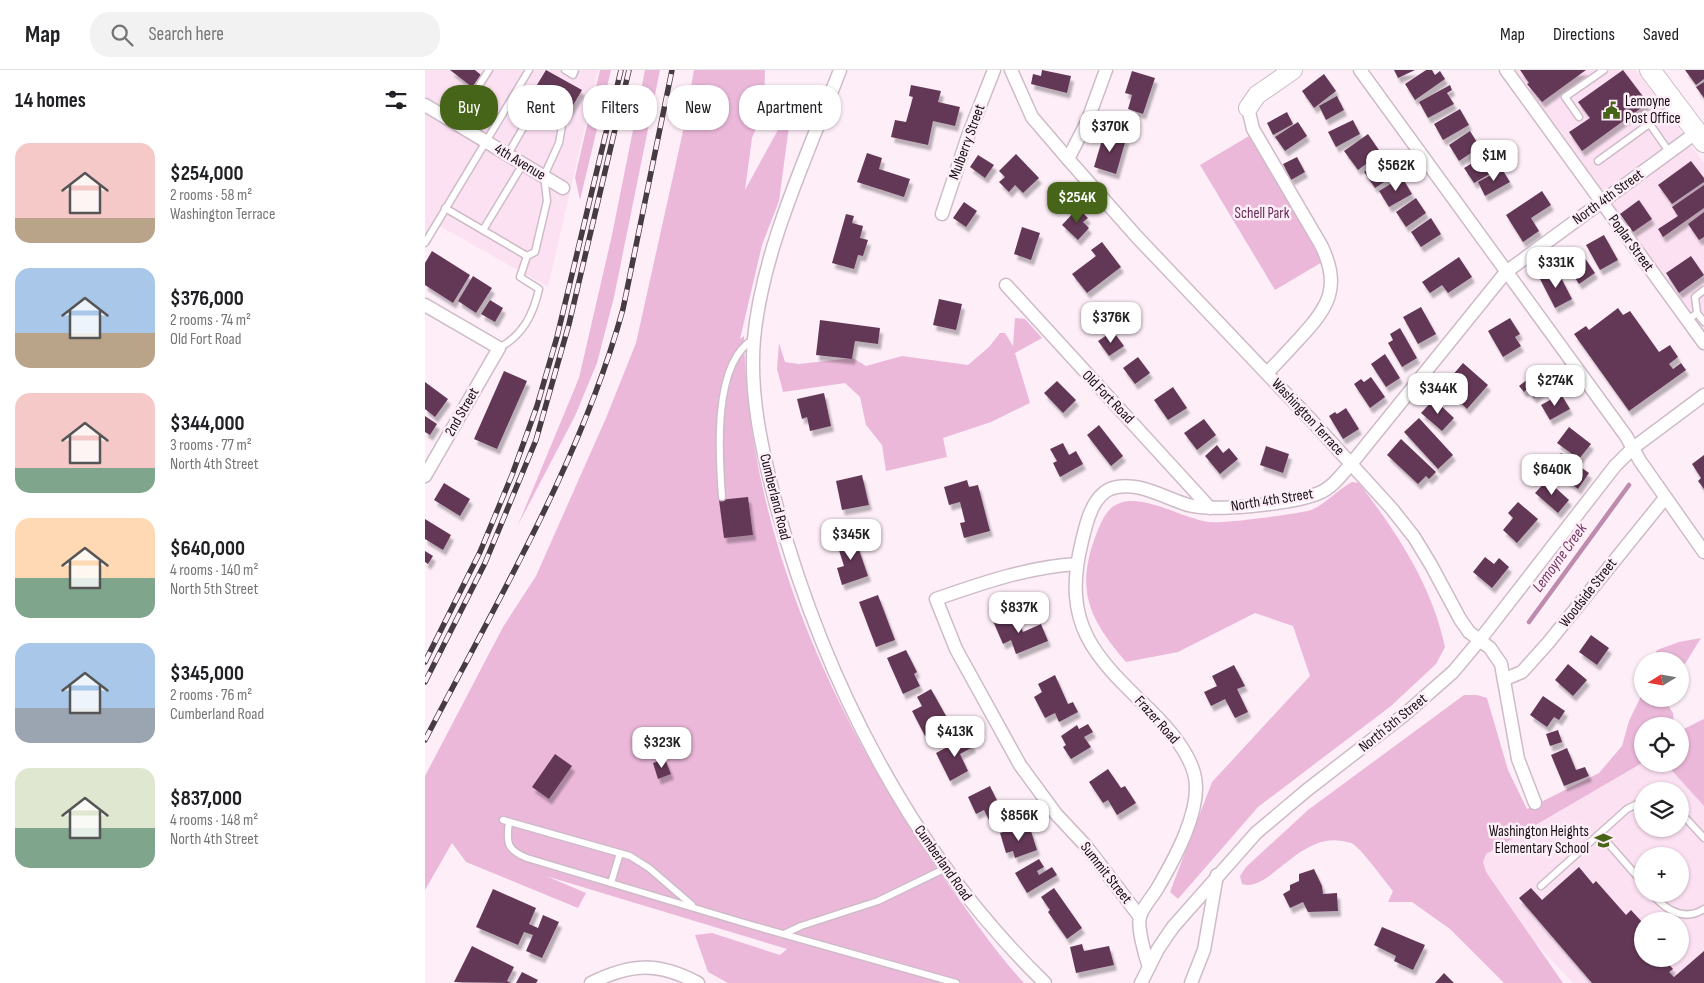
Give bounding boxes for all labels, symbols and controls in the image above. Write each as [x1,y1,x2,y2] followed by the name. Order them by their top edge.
[90,12,440,57] search box
[25,20,60,49] text: Map
[108,21,136,49] icon: search
[148,23,224,46] text: Search here
[1500,24,1525,45] text: Map
[1553,24,1615,45] text: Directions
[1643,24,1679,45] text: Saved
[440,85,498,130] chip: Buy
[508,85,573,130] chip: Rent
[583,85,657,130] chip: Filters
[667,85,729,130] chip: New
[739,85,841,130] chip: Apartment
[382,86,410,114] icon: filters
[15,88,86,113] text: 14 homes
[1625,92,1681,128] place label: Lemoyne Post Office
[1601,100,1621,120] public building icon: Lemoyne Post Office
[945,101,990,182] street label: Mulberry Street
[1075,111,1145,153] pin: $370K
[1091,117,1129,136] text: $370K
[491,139,549,185] street label: 4th Avenue
[1470,140,1518,182] pin: $1M
[1482,146,1506,165] text: $1M
[1361,150,1431,192] pin: $562K
[1377,156,1415,175] text: $562K
[170,161,244,186] text: $254,000
[55,163,115,223] icon: home
[1569,165,1648,229] street label: North 4th Street
[1042,182,1112,224] pin: $254K
[170,186,252,205] text: 2 rooms · 58 m²
[1058,188,1096,207] text: $254K
[1235,204,1290,223] park label: Schell Park
[170,205,275,224] text: Washington Terrace
[1604,211,1658,275] street label: Poplar Street
[1521,246,1591,289] pin: $331K
[1538,253,1574,272] text: $331K
[170,286,244,311] text: $376,000
[55,288,115,348] icon: home
[1076,302,1146,344] pin: $376K
[1092,308,1130,327] text: $376K
[170,311,251,330] text: 2 rooms · 74 m²
[170,330,241,349] text: Old Fort Road
[1520,364,1590,407] pin: $274K
[1078,366,1138,428] street label: Old Fort Road
[1537,371,1573,390] text: $274K
[1403,372,1473,415] pin: $344K
[1267,374,1349,460] street label: Washington Terrace
[1419,379,1457,398] text: $344K
[441,384,484,440] street label: 2nd Street
[170,411,244,436] text: $344,000
[55,413,115,473] icon: home
[170,436,252,455] text: 3 rooms · 77 m²
[755,452,795,542] street label: Cumberland Road
[1517,454,1587,496] pin: $640K
[170,455,259,474] text: North 4th Street
[1533,460,1571,479] text: $640K
[1230,484,1315,516] street label: North 4th Street
[816,518,886,561] pin: $345K
[1529,519,1592,596] water label: Lemoyne Creek
[832,525,870,544] text: $345K
[170,536,245,561] text: $640,000
[55,538,115,598] icon: home
[1555,554,1621,631] street label: Woodside Street
[170,561,258,580] text: 4 rooms · 140 m²
[170,580,258,599] text: North 5th Street
[984,592,1054,634] pin: $837K
[1000,598,1038,617] text: $837K
[1634,652,1689,708] north arrow
[1634,652,1689,967] map controls
[170,661,244,686] text: $345,000
[55,663,115,723] icon: home
[170,686,252,705] text: 2 rooms · 76 m²
[1355,689,1431,756] street label: North 5th Street
[1130,692,1184,748] street label: Frazer Road
[170,705,264,724] text: Cumberland Road
[920,716,990,758] pin: $413K
[1634,717,1689,772] button: locate
[937,722,974,741] text: $413K
[627,726,697,769] pin: $323K
[643,733,681,752] text: $323K
[1634,782,1689,837] button: layers
[170,786,242,811] text: $837,000
[55,788,115,848] icon: home
[984,800,1054,842] pin: $856K
[1000,806,1038,825] text: $856K
[170,811,258,830] text: 4 rooms · 148 m²
[910,821,976,905] street label: Cumberland Road
[1489,822,1589,858] place label: Washington Heights Elementary School
[170,830,259,849] text: North 4th Street
[1593,830,1613,850] school or university icon: Washington Heights Elementary School
[1076,838,1136,908] street label: Summit Street
[1634,847,1689,902] button: +
[1634,912,1689,967] button: −

